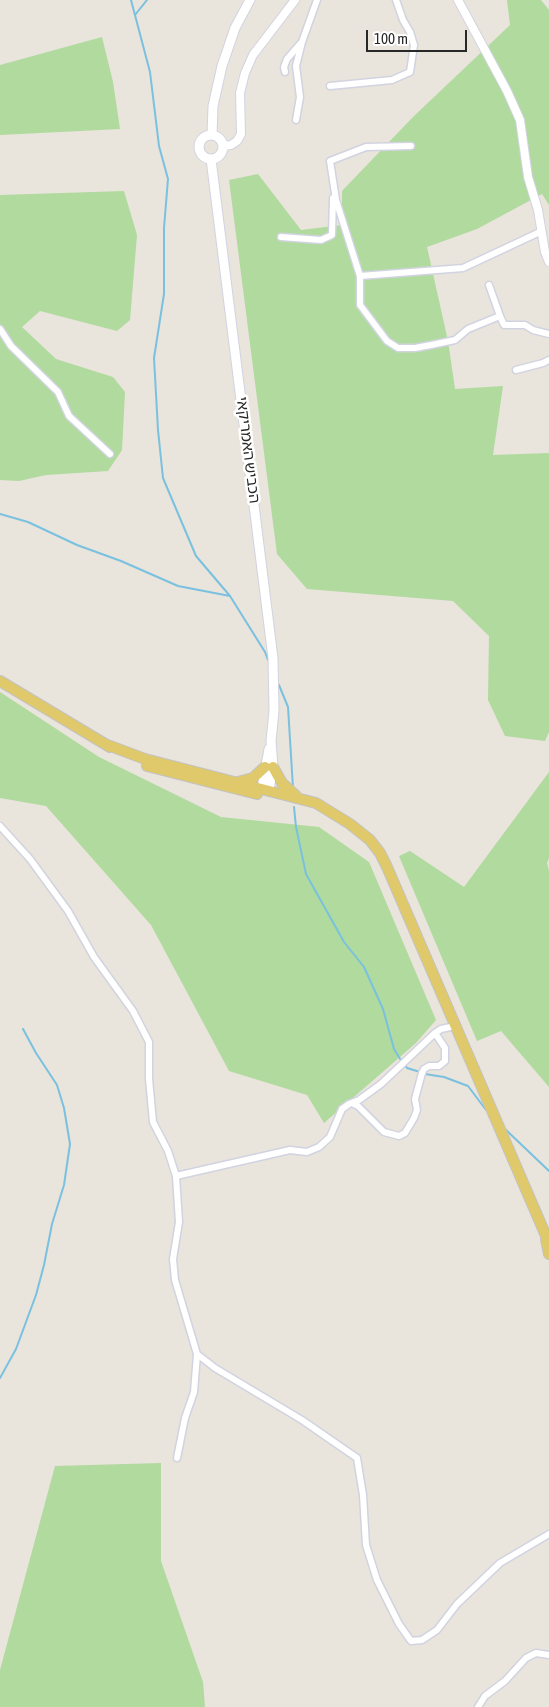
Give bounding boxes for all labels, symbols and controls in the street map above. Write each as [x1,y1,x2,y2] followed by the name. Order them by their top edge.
[369,20,470,52] scale bar
[374,30,408,47] text: 100 m
[233,396,263,504] street label: הכביש האמריקאי

